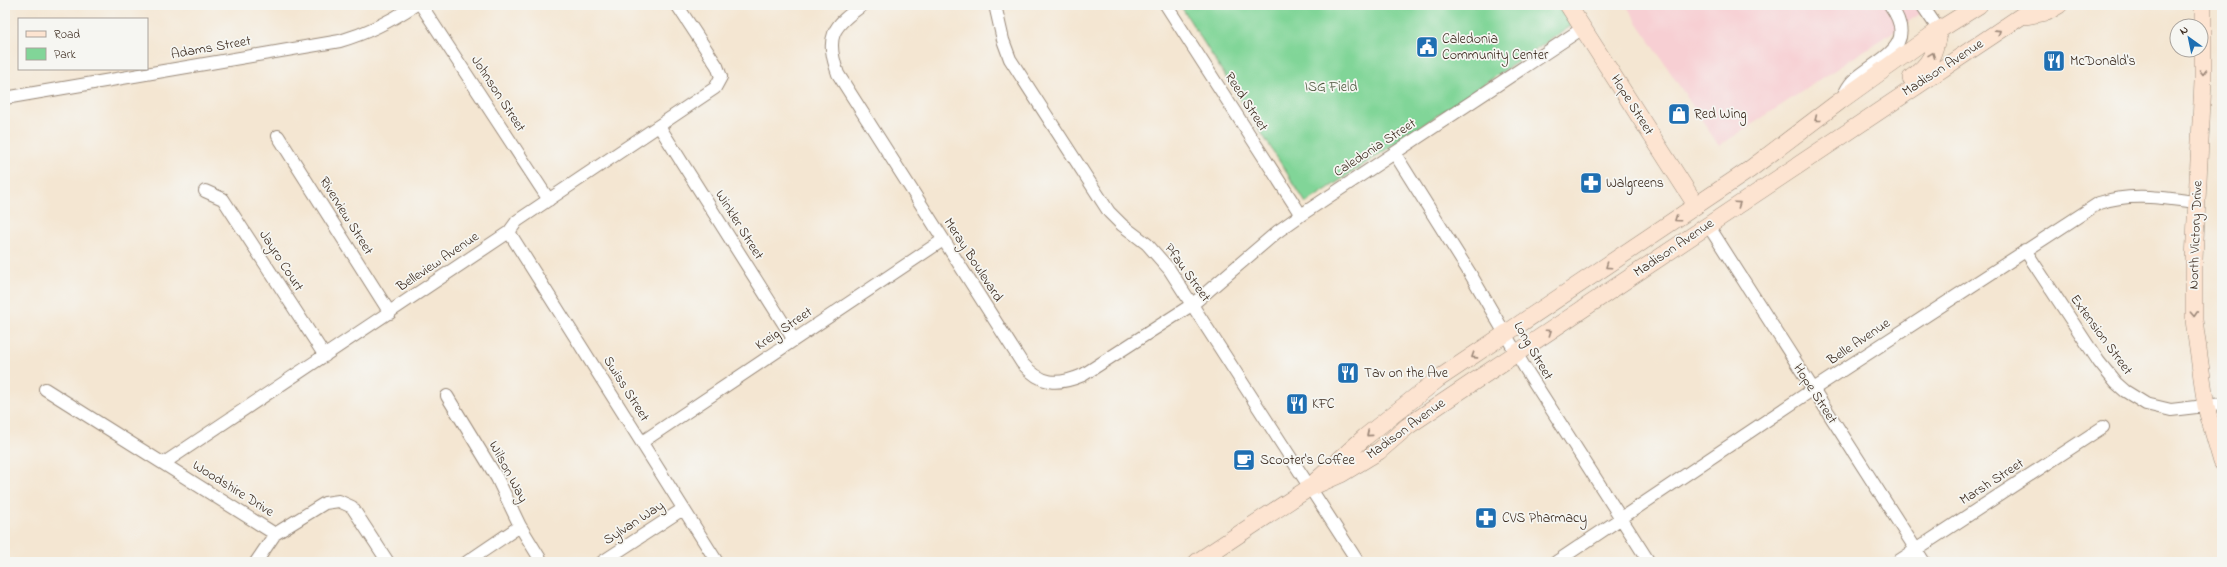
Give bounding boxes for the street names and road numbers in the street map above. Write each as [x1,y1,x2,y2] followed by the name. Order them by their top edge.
[169,31,253,65] street label: Adams Street
[1898,33,1988,102] street label: Madison Avenue
[465,52,531,137] street label: Johnson Street
[1219,68,1273,136] street label: Reed Street
[1605,71,1659,140] street label: Hope Street
[1330,113,1421,183] street label: Caledonia Street
[314,173,379,259] street label: Riverview Street
[2184,180,2209,290] street label: North Victory Drive
[709,186,769,264] street label: Winkler Street
[1630,213,1719,283] street label: Madison Avenue
[937,214,1008,307] street label: Meray Boulevard
[252,226,309,297] street label: Jayro Court
[392,226,484,298] street label: Belleview Avenue
[1158,239,1216,307] street label: Pfau Street
[2065,290,2138,380] street label: Extension Street
[751,302,818,357] street label: Kreig Street
[1822,313,1895,371] street label: Belle Avenue
[1507,318,1558,385] street label: Long Street
[598,352,655,426] street label: Swiss Street
[1788,360,1843,429] street label: Hope Street
[1362,393,1450,465] street label: Madison Avenue
[482,437,533,507] street label: Wilson Way
[1956,453,2029,511] street label: Marsh Street
[188,455,279,523] street label: Woodshire Drive
[599,495,669,551] street label: Sylvan Way

